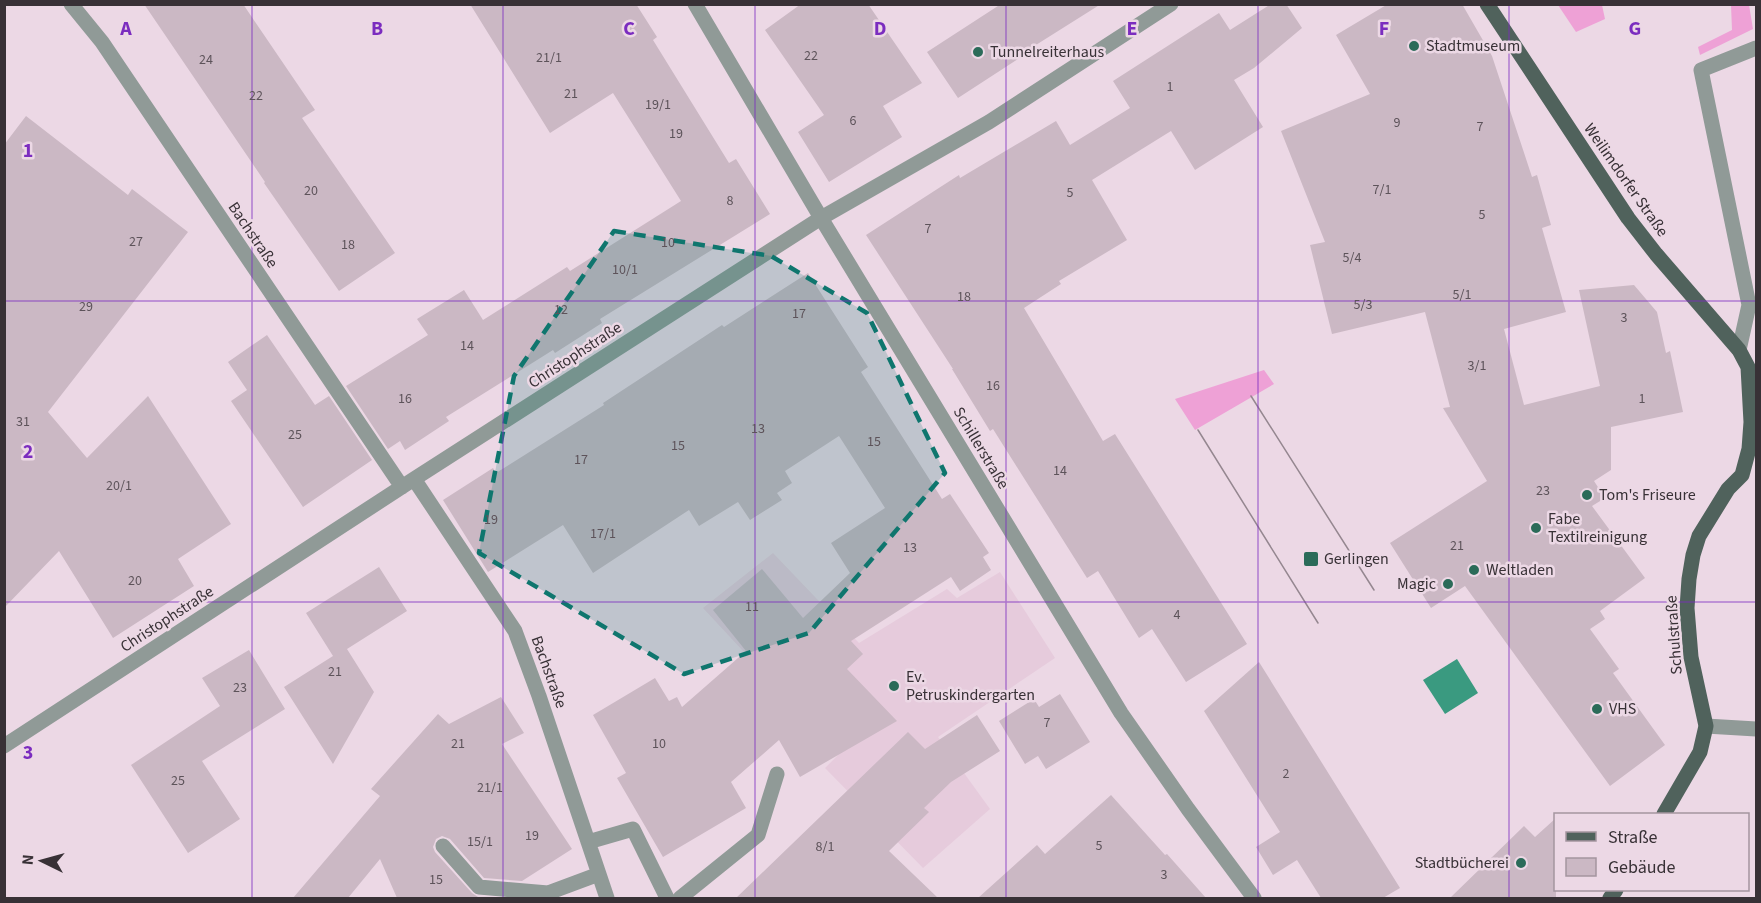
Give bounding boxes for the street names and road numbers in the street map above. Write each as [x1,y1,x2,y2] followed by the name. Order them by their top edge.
[1579,119,1673,241] street label: Weilimdorfer Straße
[223,197,283,273] street label: Bachstraße
[524,317,626,393] street label: Christophstraße
[948,403,1014,493] street label: Schillerstraße
[116,581,218,657] street label: Christophstraße
[1660,595,1688,675] street label: Schulstraße
[526,633,572,711] street label: Bachstraße

